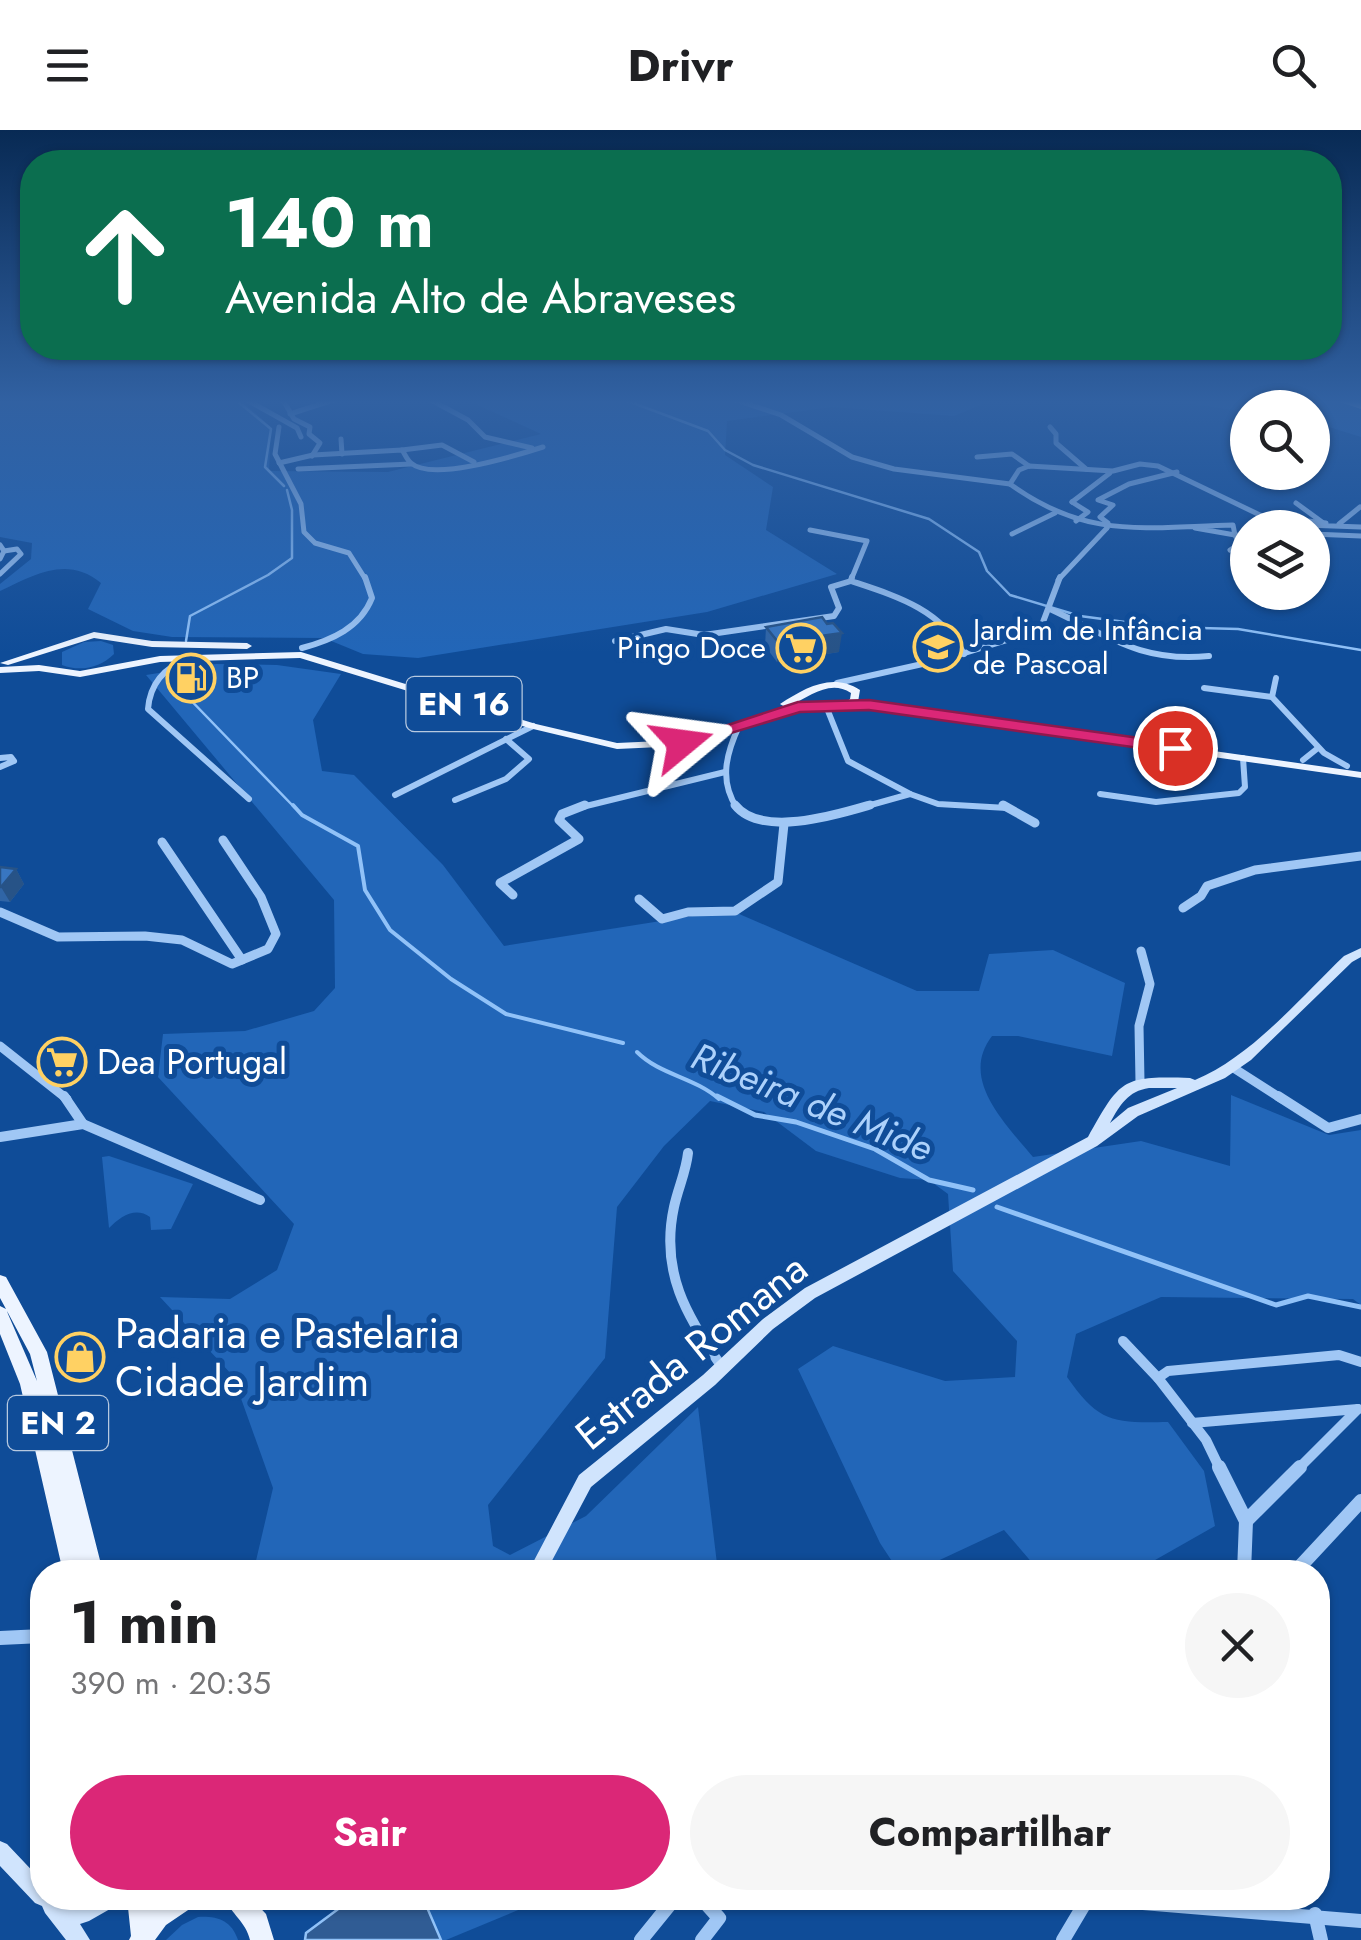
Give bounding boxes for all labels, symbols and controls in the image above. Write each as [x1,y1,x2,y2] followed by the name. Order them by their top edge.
[627,33,734,98] text: Drivr
[40,38,95,93] icon: menu
[1266,38,1321,93] icon: search
[225,172,434,273] text: 140 m
[60,190,190,320] icon: ahead
[225,265,736,330] text: Avenida Alto de Abraveses
[1230,390,1330,610] map controls
[1230,390,1330,490] button: search
[1230,510,1330,610] button: layers
[969,608,1202,685] place label: Jardim de Infância de Pascoal
[912,621,964,673] school or university icon: Jardim de Infância de Pascoal
[775,622,827,674] supermarket icon: Pingo Doce
[617,626,766,669] place label: Pingo Doce
[165,652,217,704] fuel station icon: BP
[226,656,259,699] place label: BP
[406,677,522,731] road number: EN 16
[630,691,734,795] position arrow
[1133,706,1218,791] pin
[1148,721,1203,776] icon: arrive
[683,1028,941,1175] water label: Ribeira de Mide
[36,1036,88,1088] supermarket icon: Dea Portugal
[97,1037,287,1087] place label: Dea Portugal
[562,1239,821,1464] street label: Estrada Romana
[115,1303,459,1412] place label: Padaria e Pastelaria Cidade Jardim
[54,1331,106,1383] shop icon: Padaria e Pastelaria Cidade Jardim
[8,1396,108,1450] road number: EN 2
[70,1579,219,1666] text: 1 min
[1185,1593,1290,1698] button: close
[70,1660,271,1706] text: 390 m · 20:35
[70,1775,670,1890] button: Sair
[690,1775,1290,1890] button: Compartilhar

